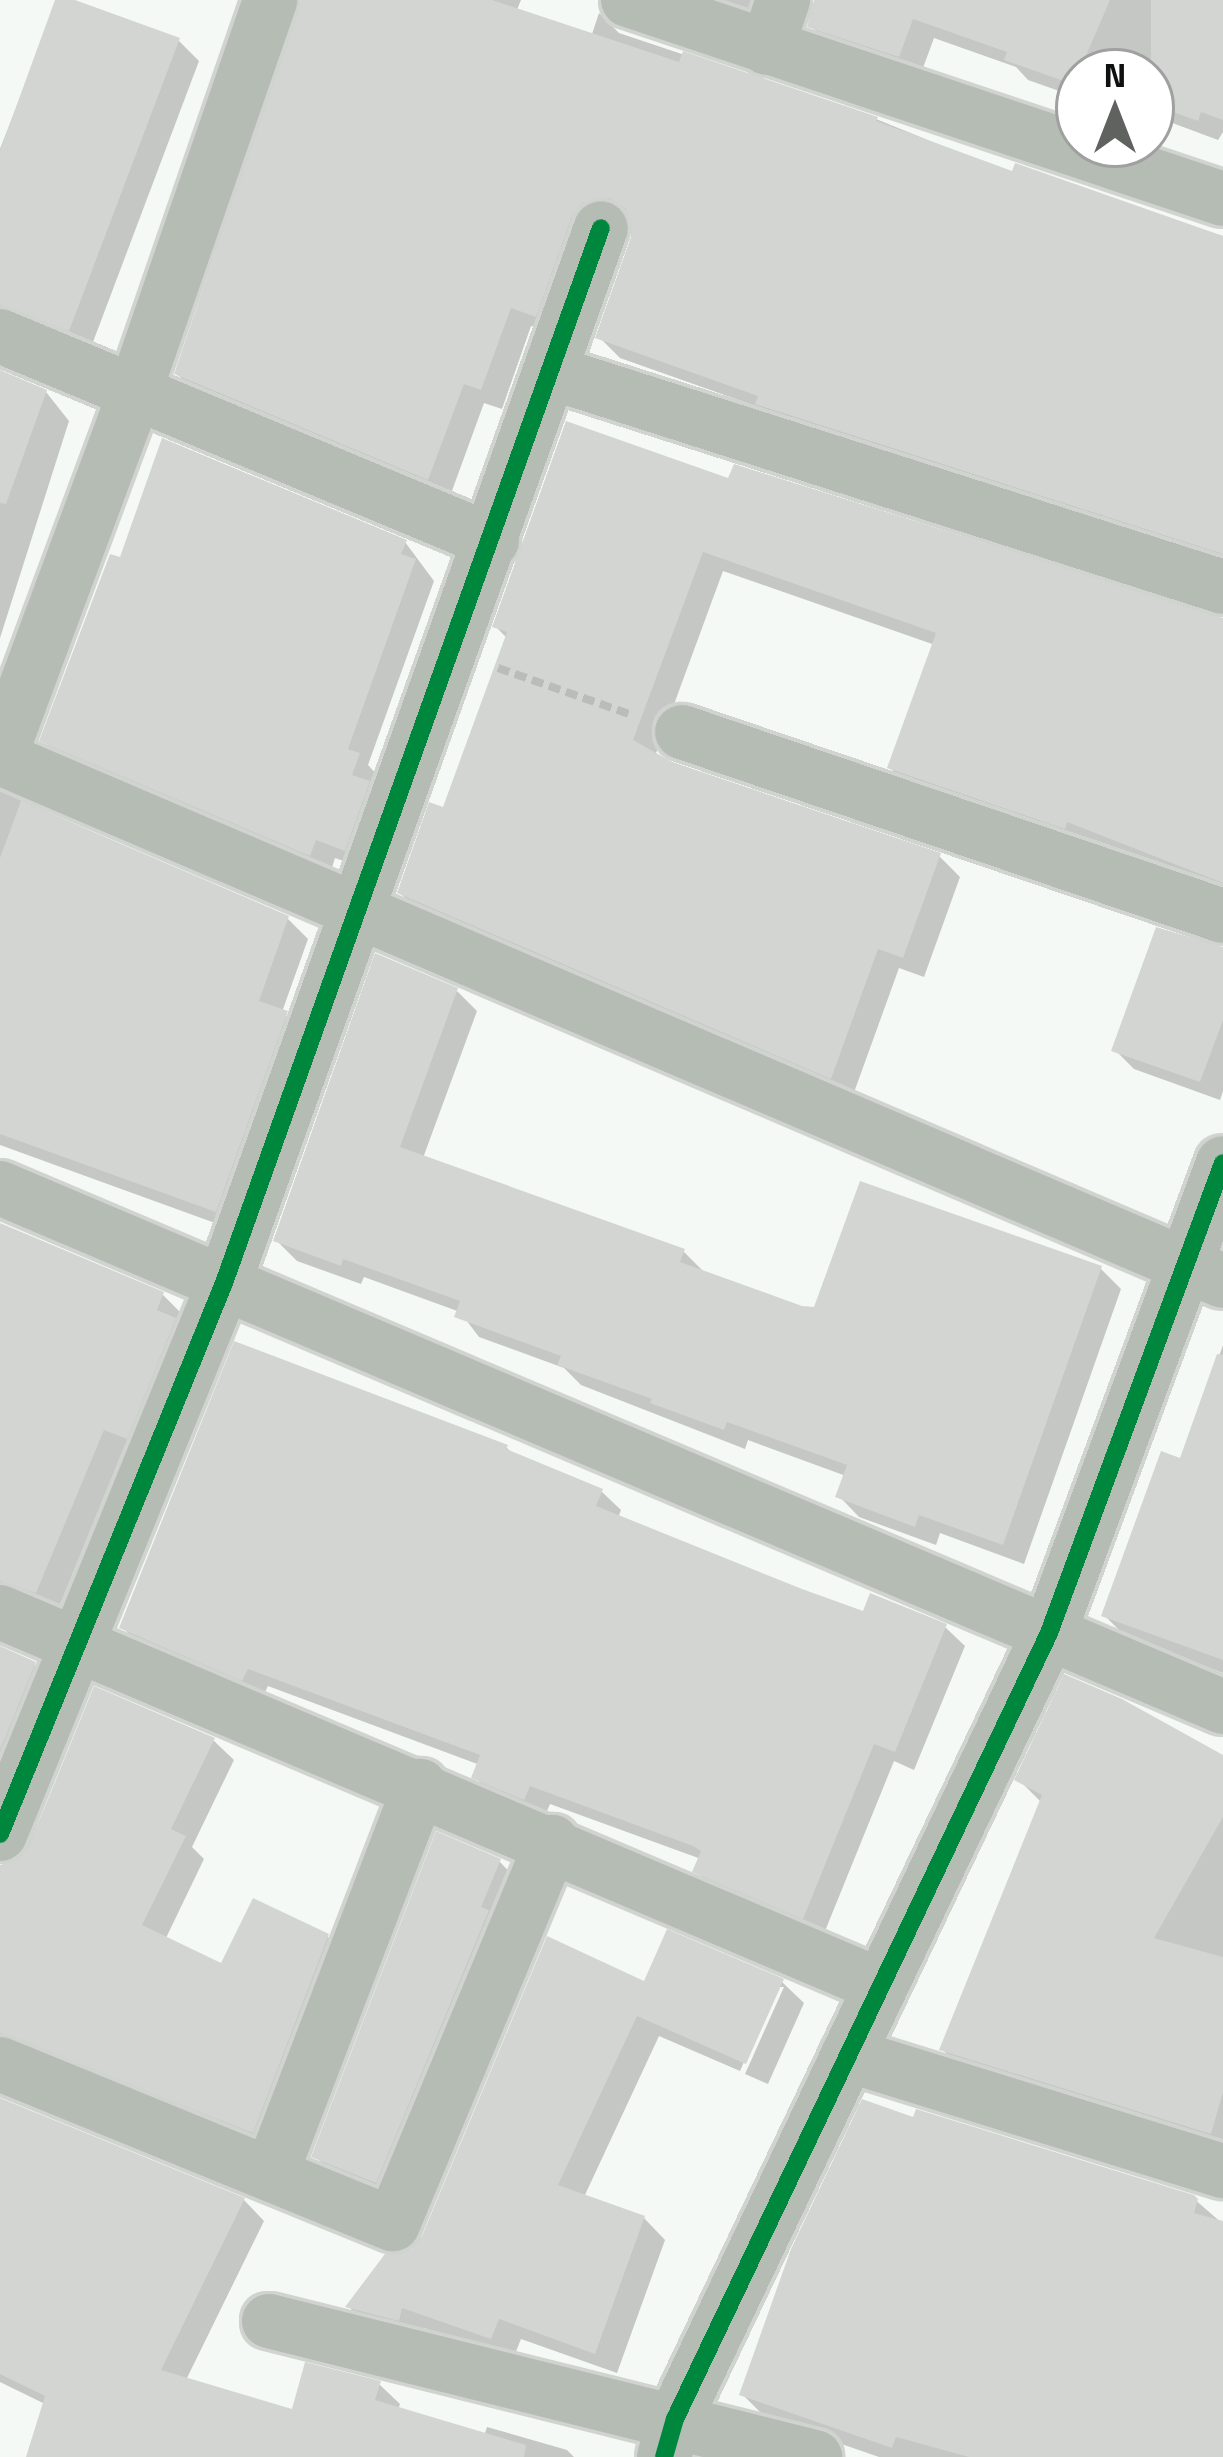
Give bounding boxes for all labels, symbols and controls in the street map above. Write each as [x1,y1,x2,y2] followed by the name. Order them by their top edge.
[1055,48,1175,168] north arrow
[1104,50,1126,100] text: N

